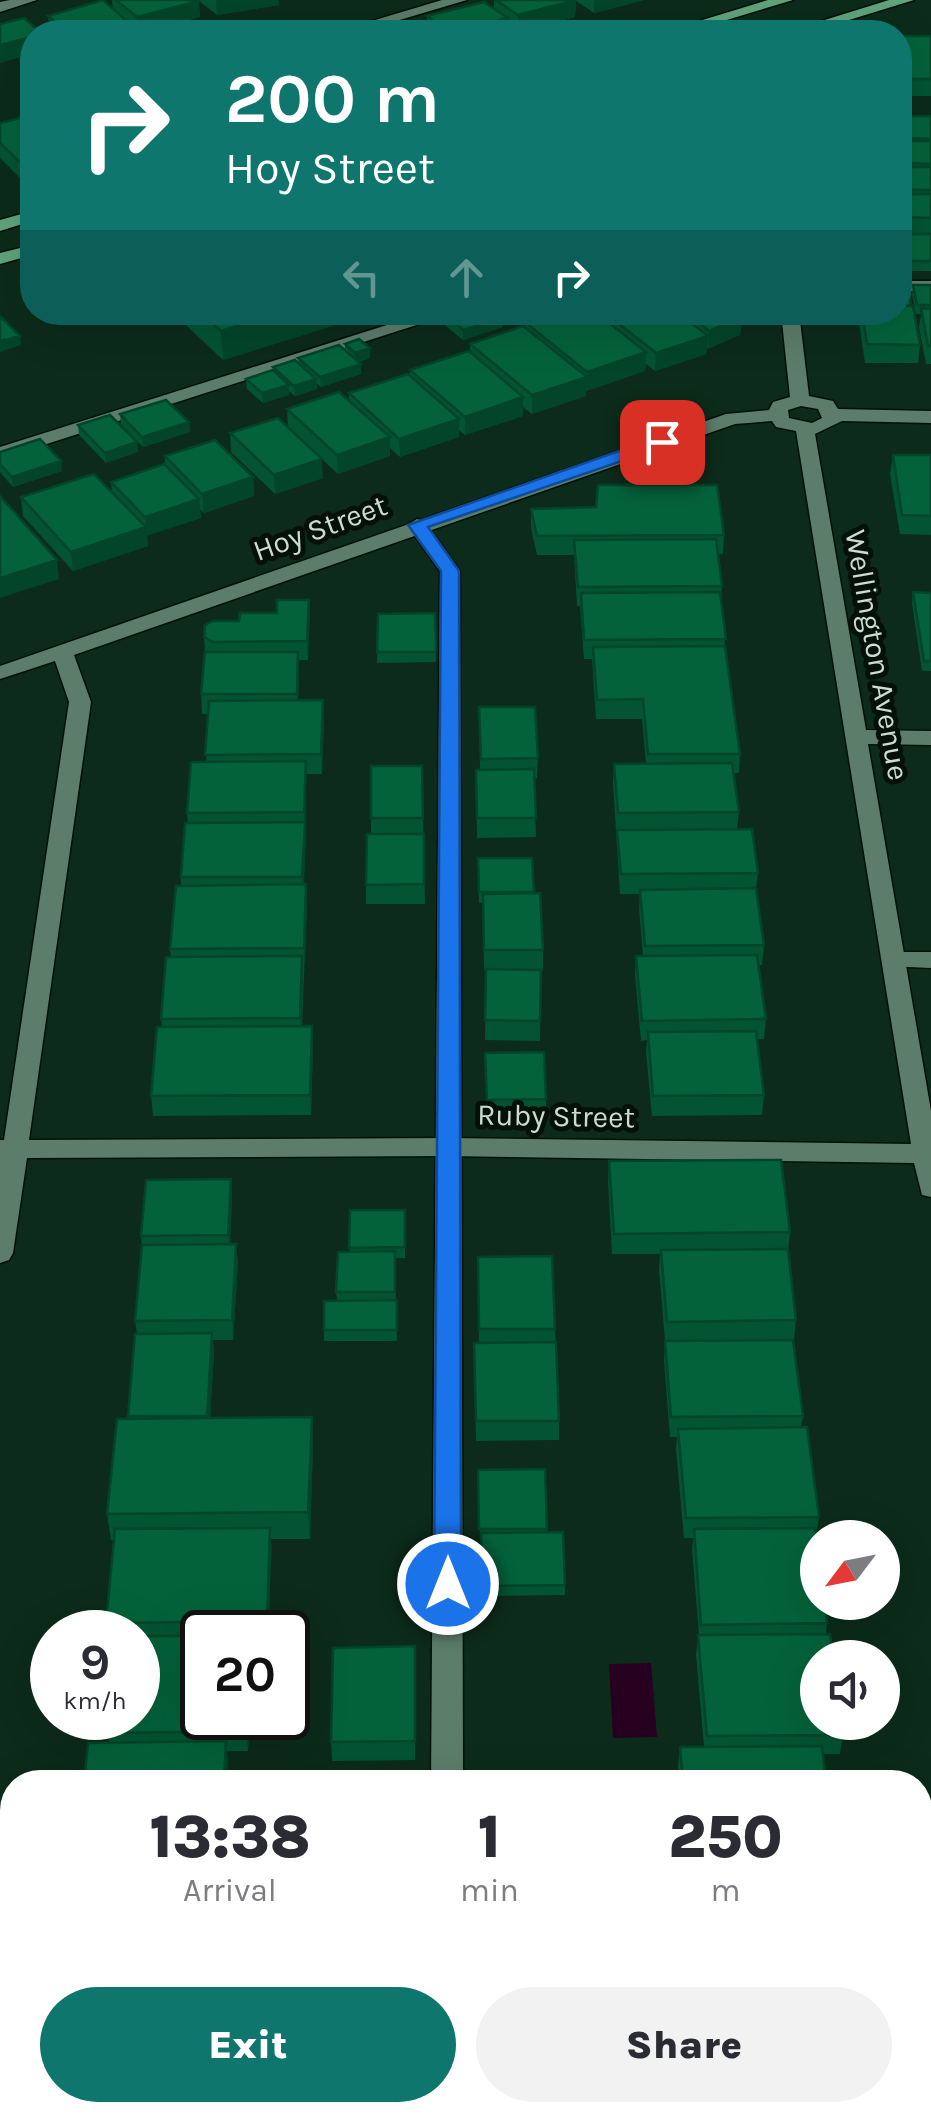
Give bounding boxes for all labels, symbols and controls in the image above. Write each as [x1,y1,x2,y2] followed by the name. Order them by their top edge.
[225,58,440,140] text: 200 m
[60,60,190,190] icon: right
[225,142,435,194] text: Hoy Street
[334,250,389,305] icon: left
[439,250,494,305] icon: ahead
[544,250,599,305] icon: right
[620,400,705,485] pin
[635,415,690,470] icon: arrive
[248,487,392,569] street label: Hoy Street
[837,527,917,783] street label: Wellington Avenue
[477,1097,635,1135] street label: Ruby Street
[800,1520,900,1620] north arrow
[800,1520,900,1740] map controls
[396,1532,500,1636] position arrow
[180,1610,310,1740] speed limit sign: 20
[80,1633,110,1692] text: 9
[800,1640,900,1740] button: sound
[63,1686,127,1715] text: km/h
[149,1802,311,1872] text: 13:38
[478,1802,501,1872] text: 1
[668,1802,783,1872] text: 250
[183,1872,277,1909] text: Arrival
[460,1872,519,1909] text: min
[710,1872,740,1909] text: m
[40,1987,456,2102] button: Exit
[476,1987,892,2102] button: Share

